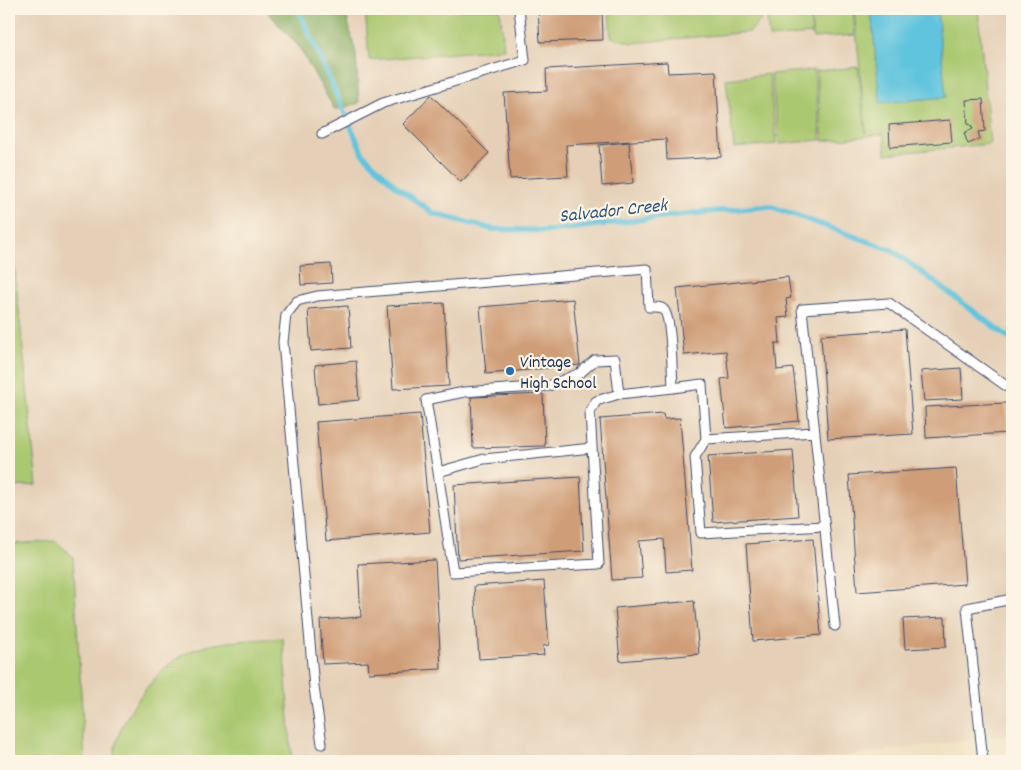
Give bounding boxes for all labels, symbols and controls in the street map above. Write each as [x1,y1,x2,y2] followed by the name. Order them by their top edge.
[558,193,671,232] water label: Salvador Creek
[520,351,597,397] place label: Vintage High School
[504,365,516,377] marker: Vintage High School

